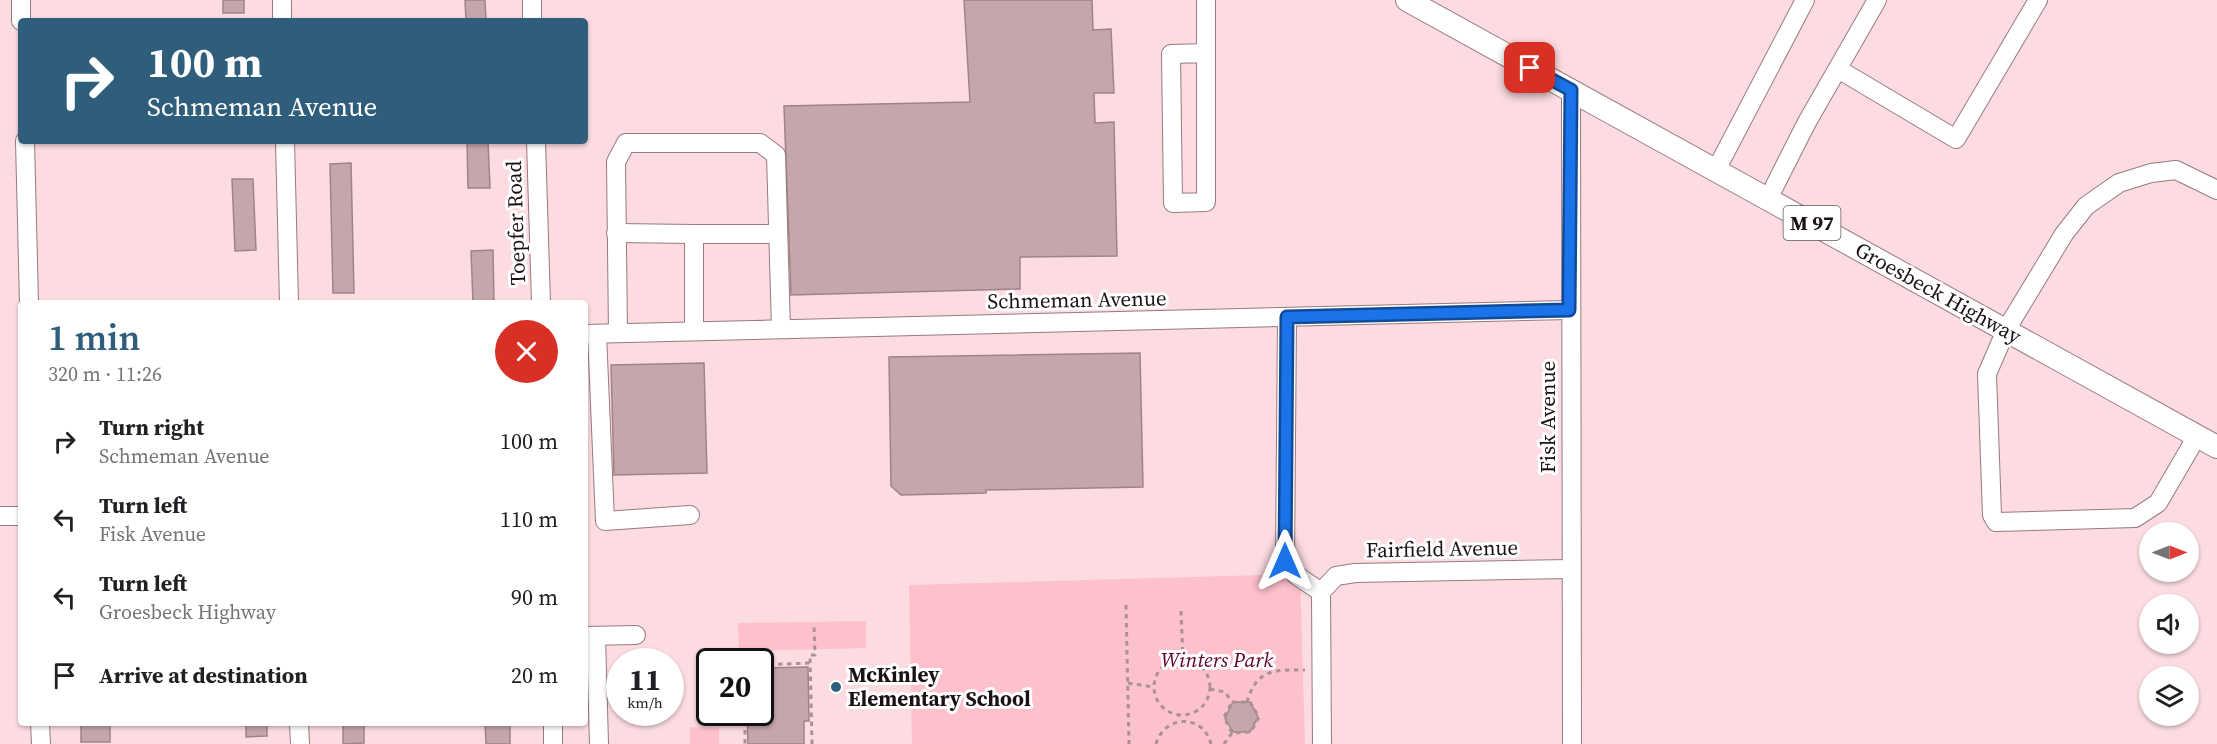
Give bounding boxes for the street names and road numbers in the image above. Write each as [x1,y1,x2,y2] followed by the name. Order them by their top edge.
[499,160,532,286] street label: Toepfer Road
[1784,206,1840,240] road number: M 97
[1850,235,2027,350] street label: Groesbeck Highway
[987,283,1167,316] street label: Schmeman Avenue
[1533,361,1562,473] street label: Fisk Avenue
[1366,533,1518,564] street label: Fairfield Avenue

